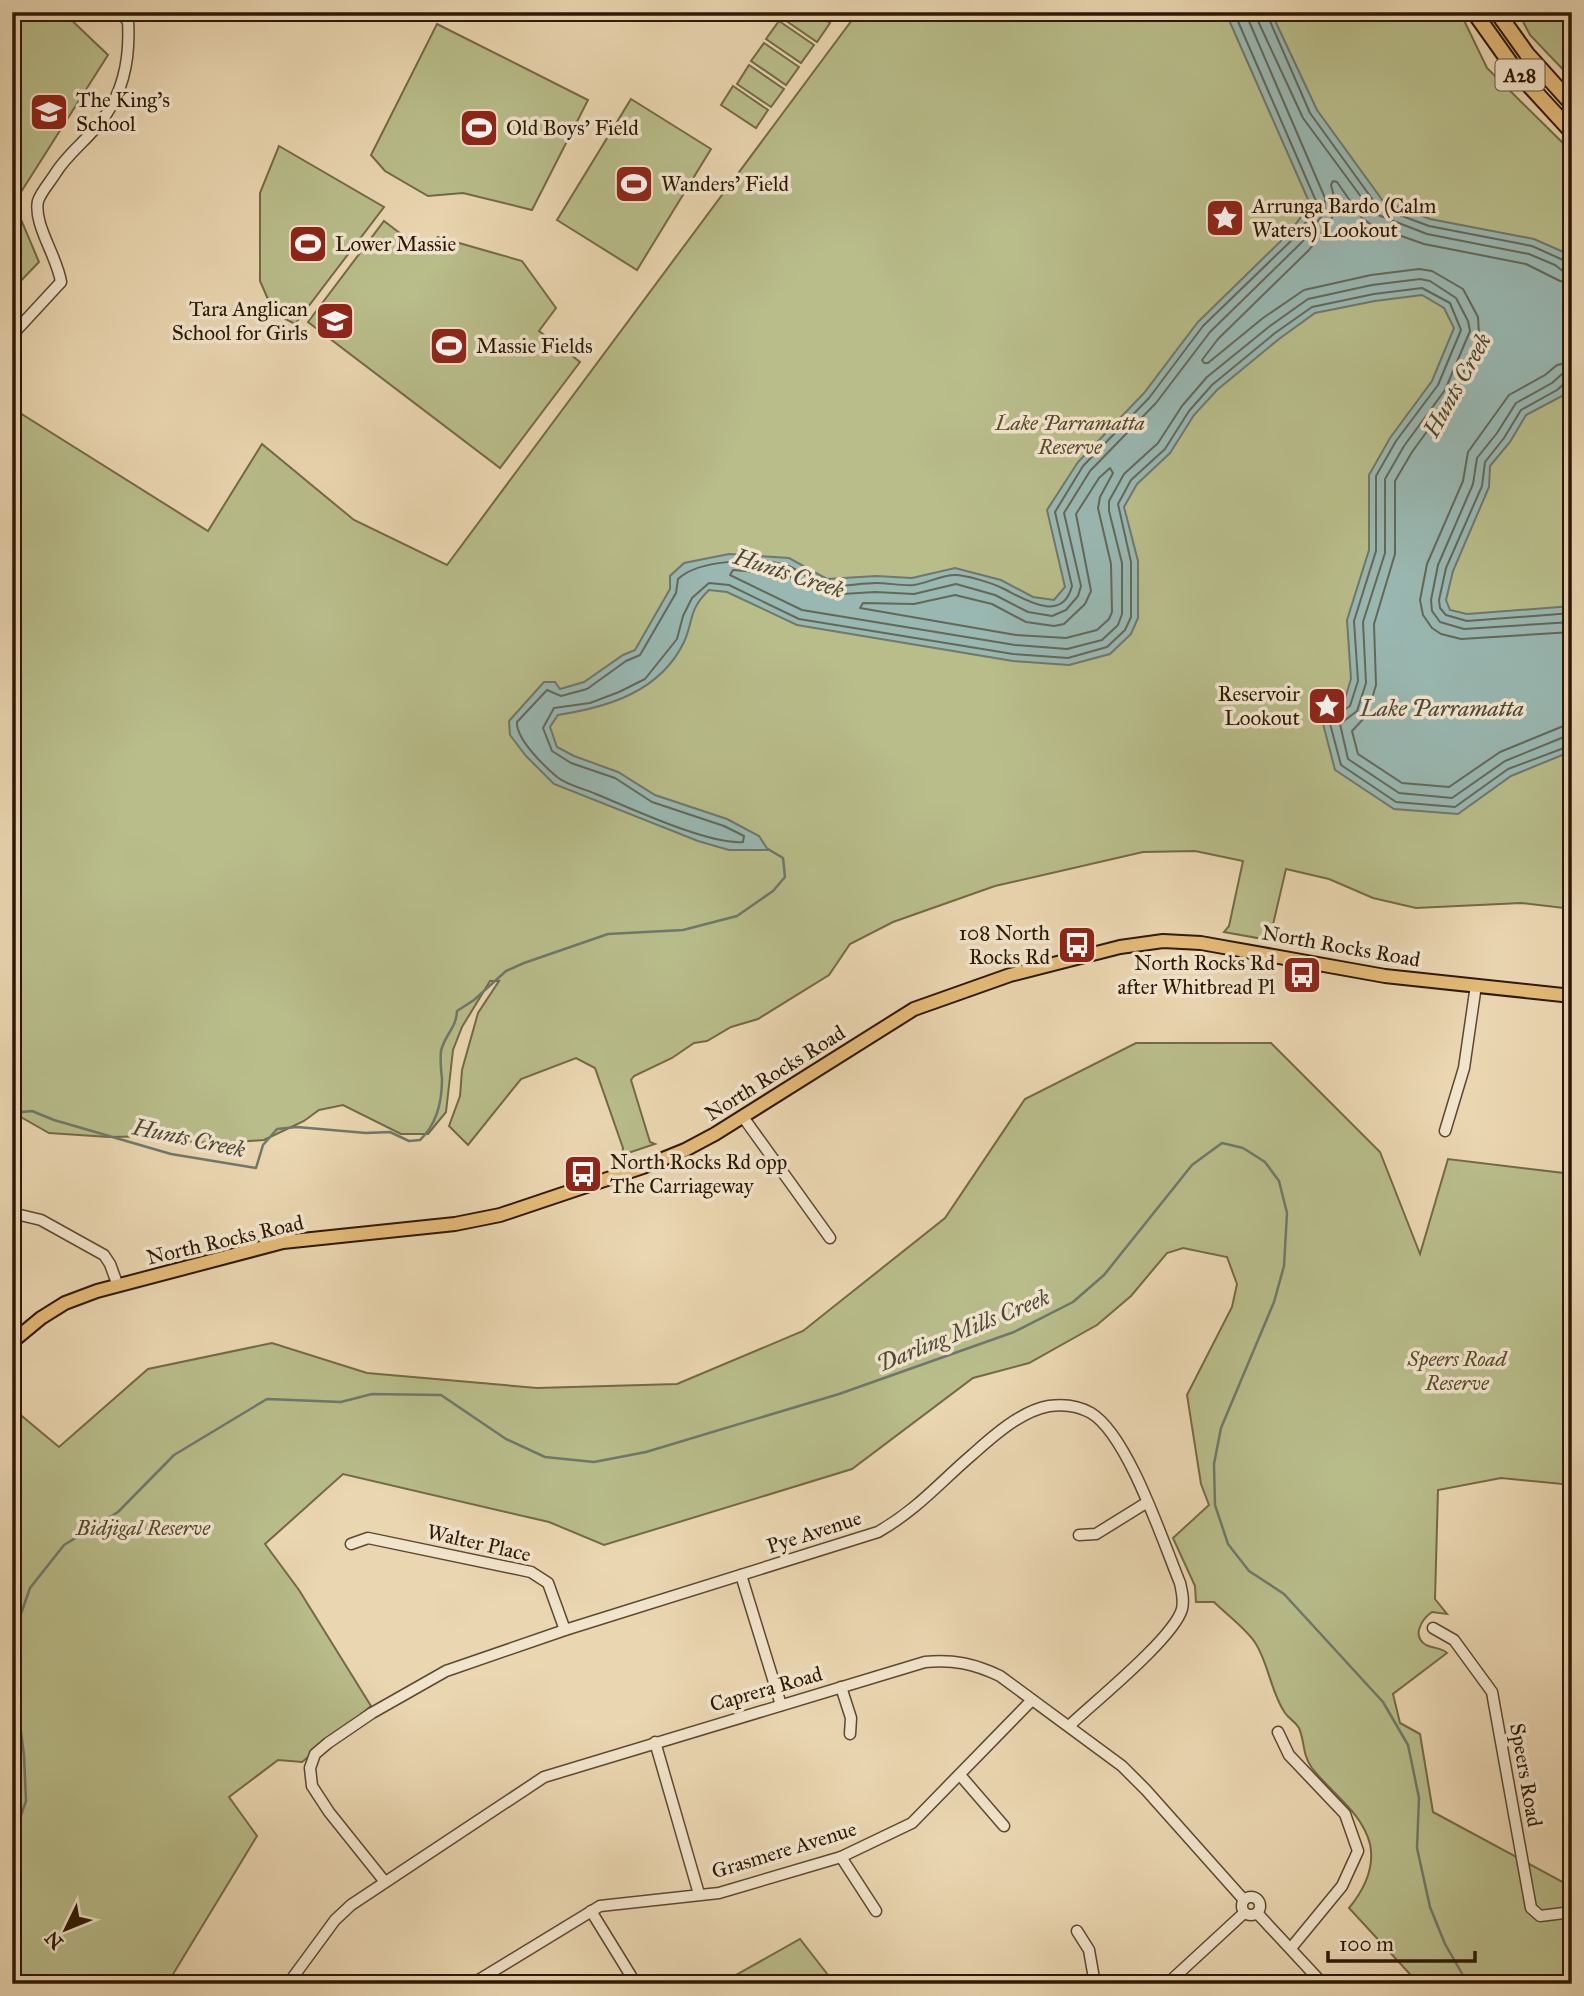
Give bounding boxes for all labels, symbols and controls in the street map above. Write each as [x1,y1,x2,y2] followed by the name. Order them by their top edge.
[1496,60,1544,90] road number: A28
[76,87,170,137] place label: The King's School
[28,91,70,133] school or university icon: The King's School
[458,107,500,149] sports icon: Old Boys' Field
[506,115,639,141] place label: Old Boys' Field
[613,163,655,205] sports icon: Wanders' Field
[661,171,790,197] place label: Wanders' Field
[1251,193,1437,243] place label: Arrunga Bardo (Calm Waters) Lookout
[1204,197,1246,239] place icon: Arrunga Bardo (Calm Waters) Lookout
[287,223,329,265] sports icon: Lower Massie
[335,231,456,257] place label: Lower Massie
[172,296,308,346] place label: Tara Anglican School for Girls
[314,300,356,342] school or university icon: Tara Anglican School for Girls
[428,325,470,367] sports icon: Massie Fields
[1416,328,1497,443] water label: Hunts Creek
[476,333,593,359] place label: Massie Fields
[994,410,1145,460] park label: Lake Parramatta Reserve
[729,542,848,604] water label: Hunts Creek
[1218,681,1301,731] place label: Reservoir Lookout
[1306,685,1348,727] place icon: Reservoir Lookout
[1359,694,1524,722] water label: Lake Parramatta
[1260,919,1423,973] street label: North Rocks Road
[959,920,1050,970] place label: 108 North Rocks Rd
[1056,924,1098,966] bus stop icon: 108 North Rocks Rd
[1117,950,1275,1000] place label: North Rocks Rd after Whitbread Pl
[1281,954,1323,996] bus stop icon: North Rocks Rd after Whitbread Pl
[700,1019,850,1127] street label: North Rocks Road
[129,1112,248,1164] water label: Hunts Creek
[610,1149,787,1199] place label: North Rocks Rd opp The Carriageway
[562,1153,604,1195] bus stop icon: North Rocks Rd opp The Carriageway
[144,1209,307,1271] street label: North Rocks Road
[872,1283,1054,1377] water label: Darling Mills Creek
[1406,1346,1509,1396] park label: Speers Road Reserve
[763,1504,865,1560] street label: Pye Avenue
[75,1515,211,1541] park label: Bidjigal Reserve
[424,1518,534,1568] street label: Walter Place
[707,1660,826,1717] street label: Caprera Road
[1504,1721,1548,1829] street label: Speers Road
[708,1816,860,1884] street label: Grasmere Avenue
[32,1895,102,1965] north arrow
[1328,1919,1476,1963] scale bar
[40,1927,68,1954] text: N
[1339,1931,1394,1957] text: 100 m

